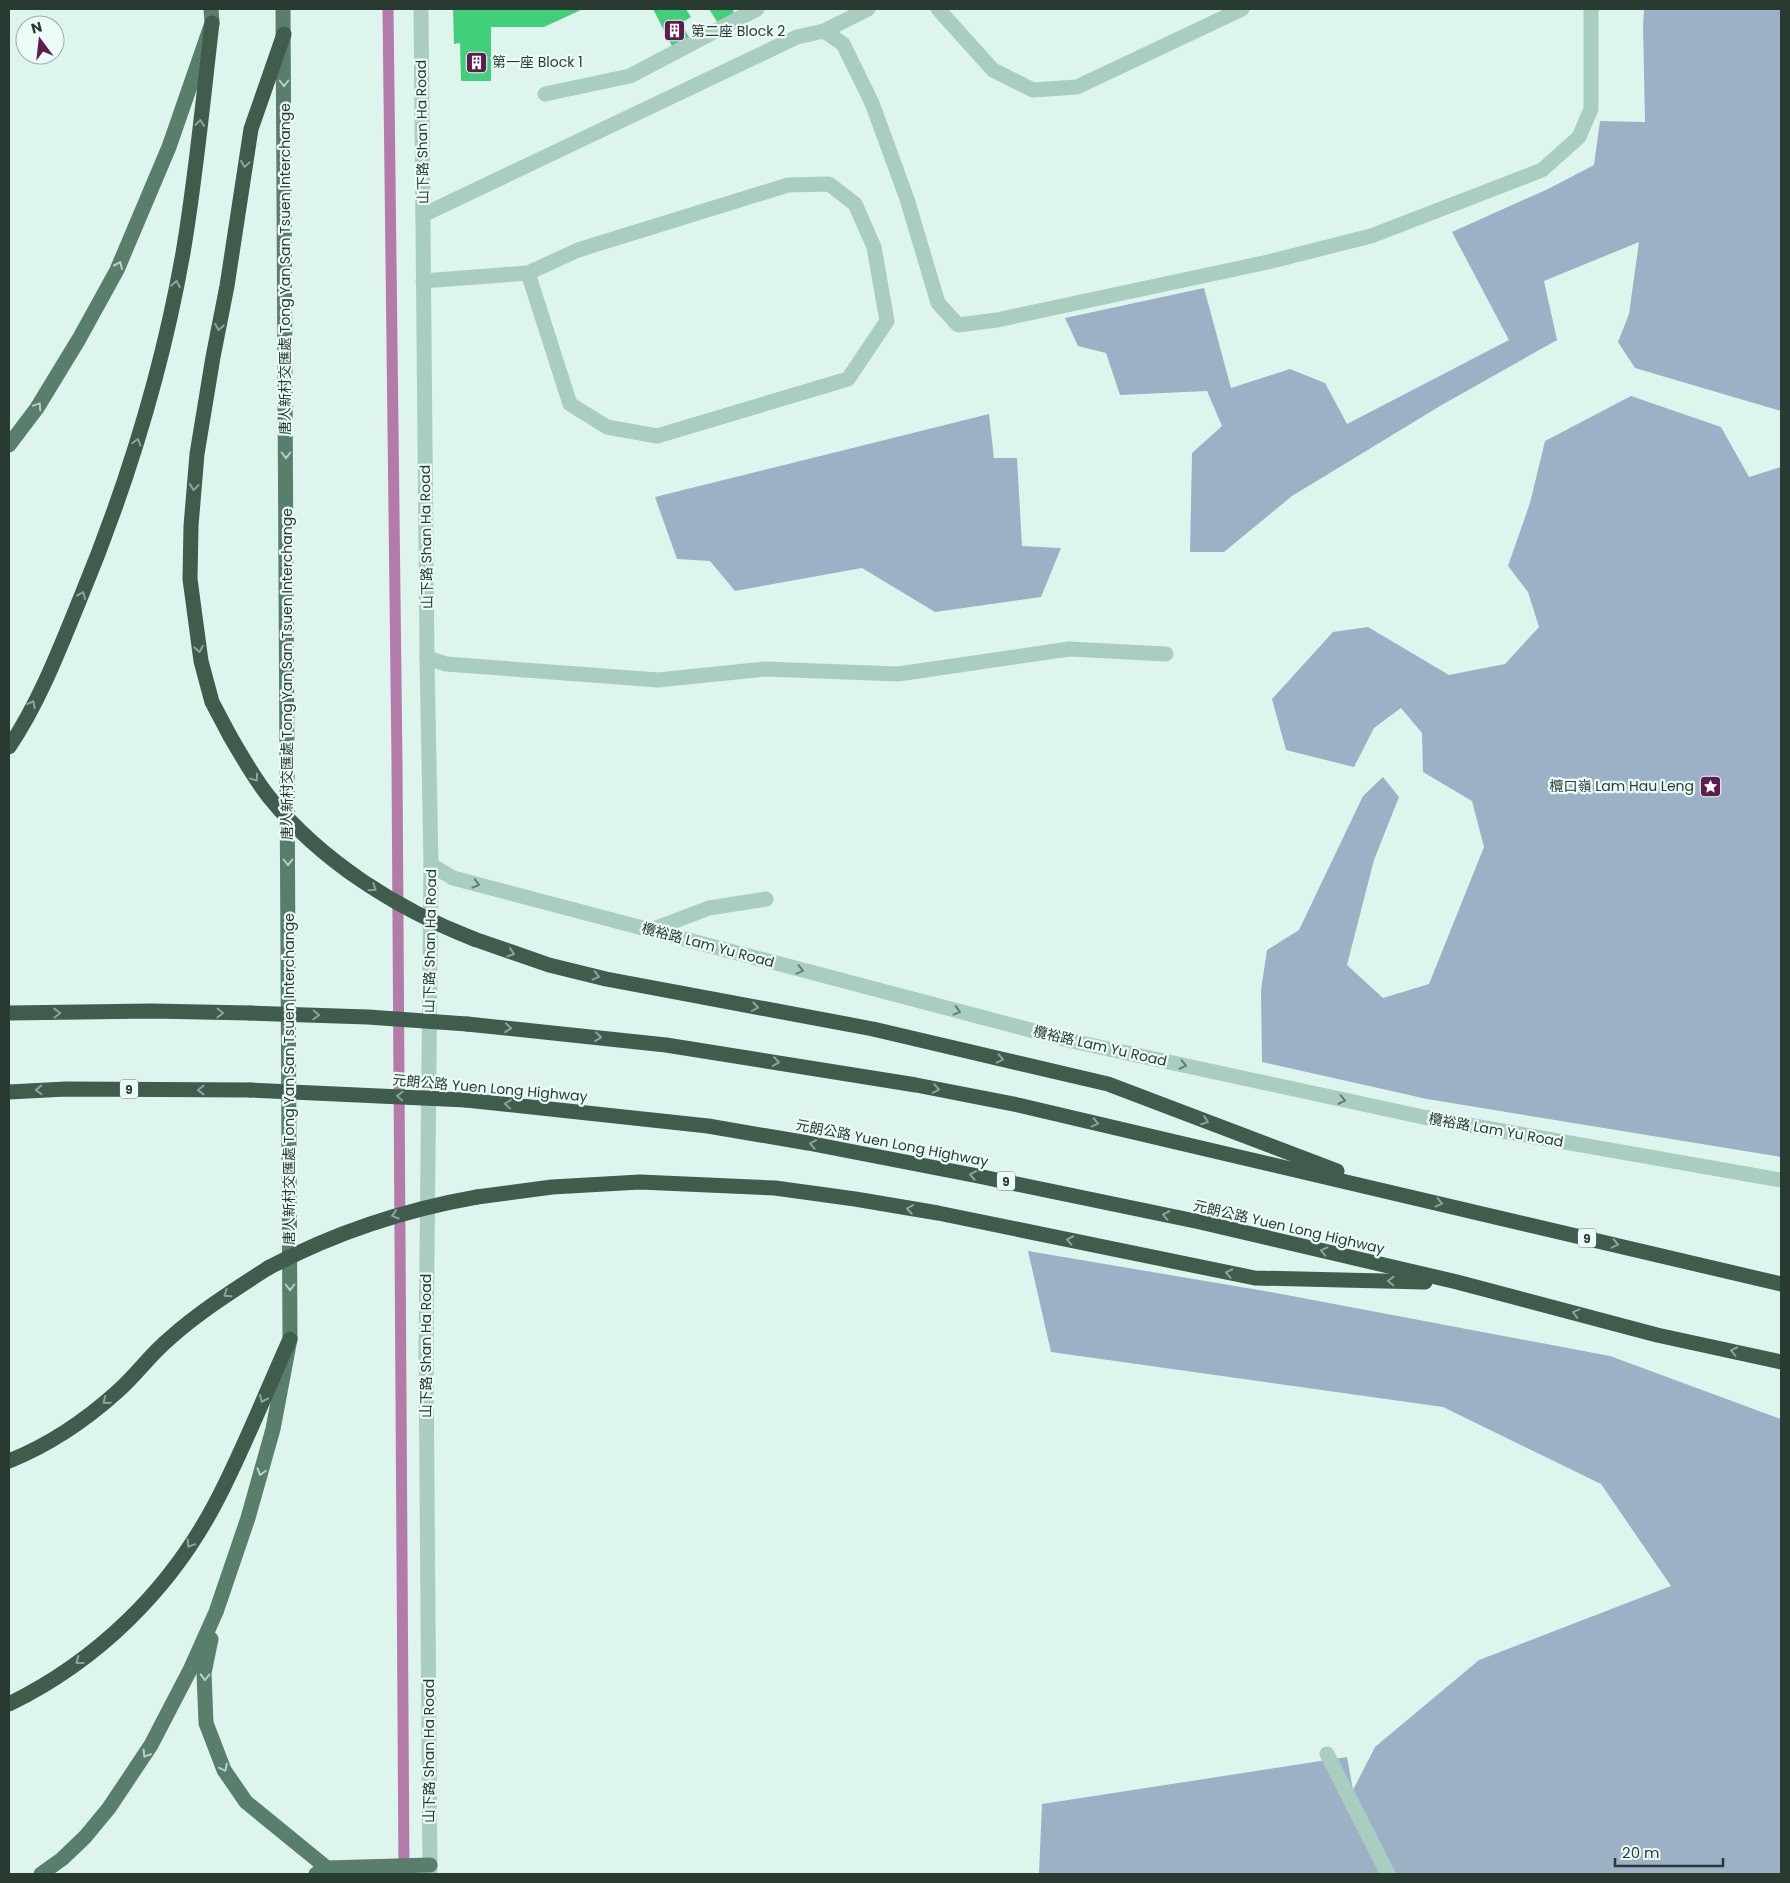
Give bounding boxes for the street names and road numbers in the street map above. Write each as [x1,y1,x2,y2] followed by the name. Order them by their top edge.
[411,60,433,204] street label: 山下路 Shan Ha Road
[275,103,295,435] street label: 唐人新村交匯處 Tong Yan San Tsuen Interchange
[415,465,437,609] street label: 山下路 Shan Ha Road
[277,508,297,840] street label: 唐人新村交匯處 Tong Yan San Tsuen Interchange
[419,869,441,1013] street label: 山下路 Shan Ha Road
[279,913,299,1245] street label: 唐人新村交匯處 Tong Yan San Tsuen Interchange
[639,918,777,972] street label: 欖裕路 Lam Yu Road
[1031,1021,1169,1071] street label: 欖裕路 Lam Yu Road
[392,1070,589,1107] street label: 元朗公路 Yuen Long Highway
[120,1080,138,1098] road number: 9
[1427,1108,1565,1152] street label: 欖裕路 Lam Yu Road
[794,1115,990,1172] street label: 元朗公路 Yuen Long Highway
[997,1172,1015,1190] road number: 9
[1191,1195,1387,1259] street label: 元朗公路 Yuen Long Highway
[1578,1228,1596,1248] road number: 9
[416,1274,436,1418] street label: 山下路 Shan Ha Road
[419,1679,439,1823] street label: 山下路 Shan Ha Road

